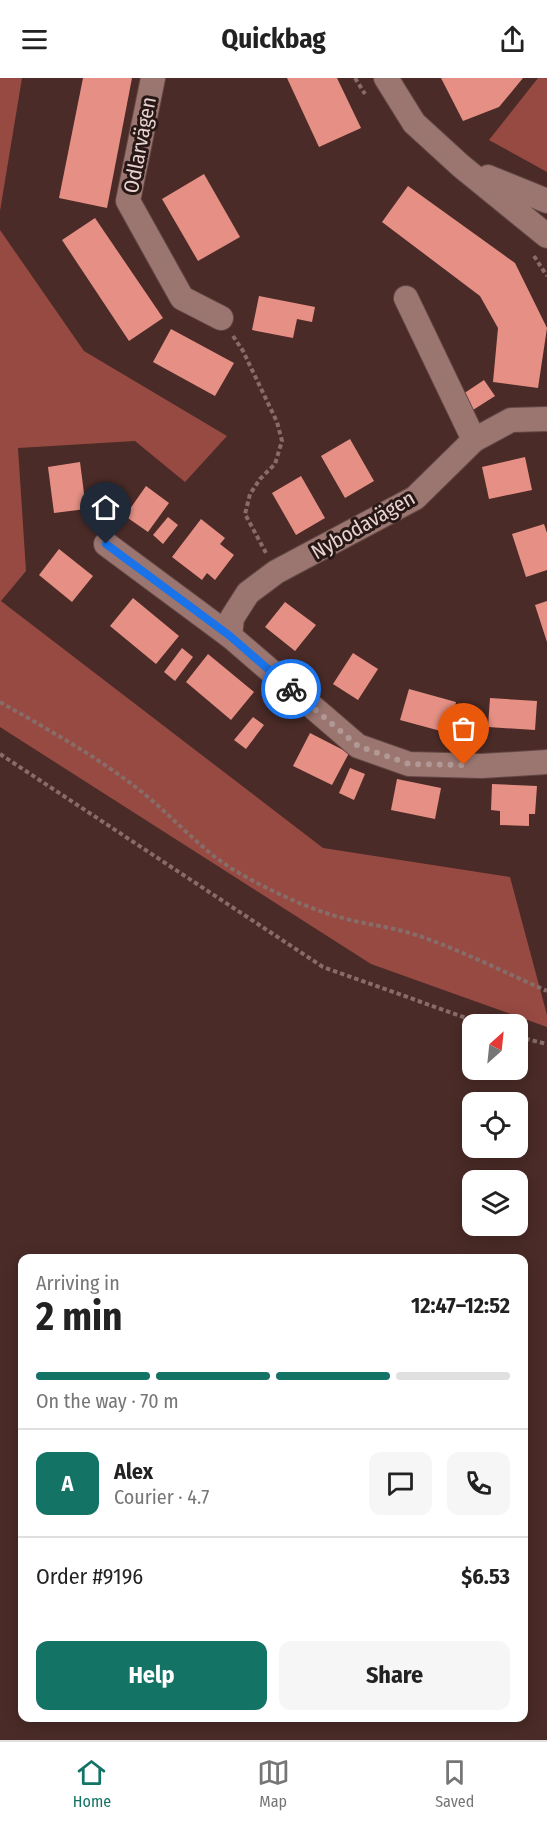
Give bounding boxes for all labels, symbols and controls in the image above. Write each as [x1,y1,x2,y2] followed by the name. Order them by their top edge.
[18,23,51,56] icon: menu
[221,23,326,55] text: Quickbag
[496,23,529,56] icon: share
[118,95,162,195] street label: Odlarvägen
[80,482,131,544] pin
[306,485,420,565] street label: Nybodavägen
[89,491,122,524] icon: home
[261,659,321,719] courier
[275,673,308,706] icon: bike
[438,703,489,765] pin
[447,712,480,745] icon: bag
[462,1014,528,1080] north arrow
[462,1014,528,1236] map controls
[462,1092,528,1158] button: locate
[462,1170,528,1236] button: layers
[36,1271,120,1295] text: Arriving in
[411,1292,510,1319] text: 12:47–12:52
[36,1294,122,1340] text: 2 min
[36,1389,179,1413] text: On the way · 70 m
[369,1452,432,1515] button: chat
[447,1452,510,1515] button: phone
[114,1458,153,1485] text: Alex
[62,1470,73,1497] text: A
[114,1485,209,1509] text: Courier · 4.7
[36,1563,143,1590] text: Order #9196
[461,1563,510,1590] text: $6.53
[36,1641,267,1710] button: Help
[279,1641,510,1710] button: Share
[73,1756,111,1811] tab: Home
[257,1756,290,1811] tab: Map
[435,1756,474,1811] tab: Saved

